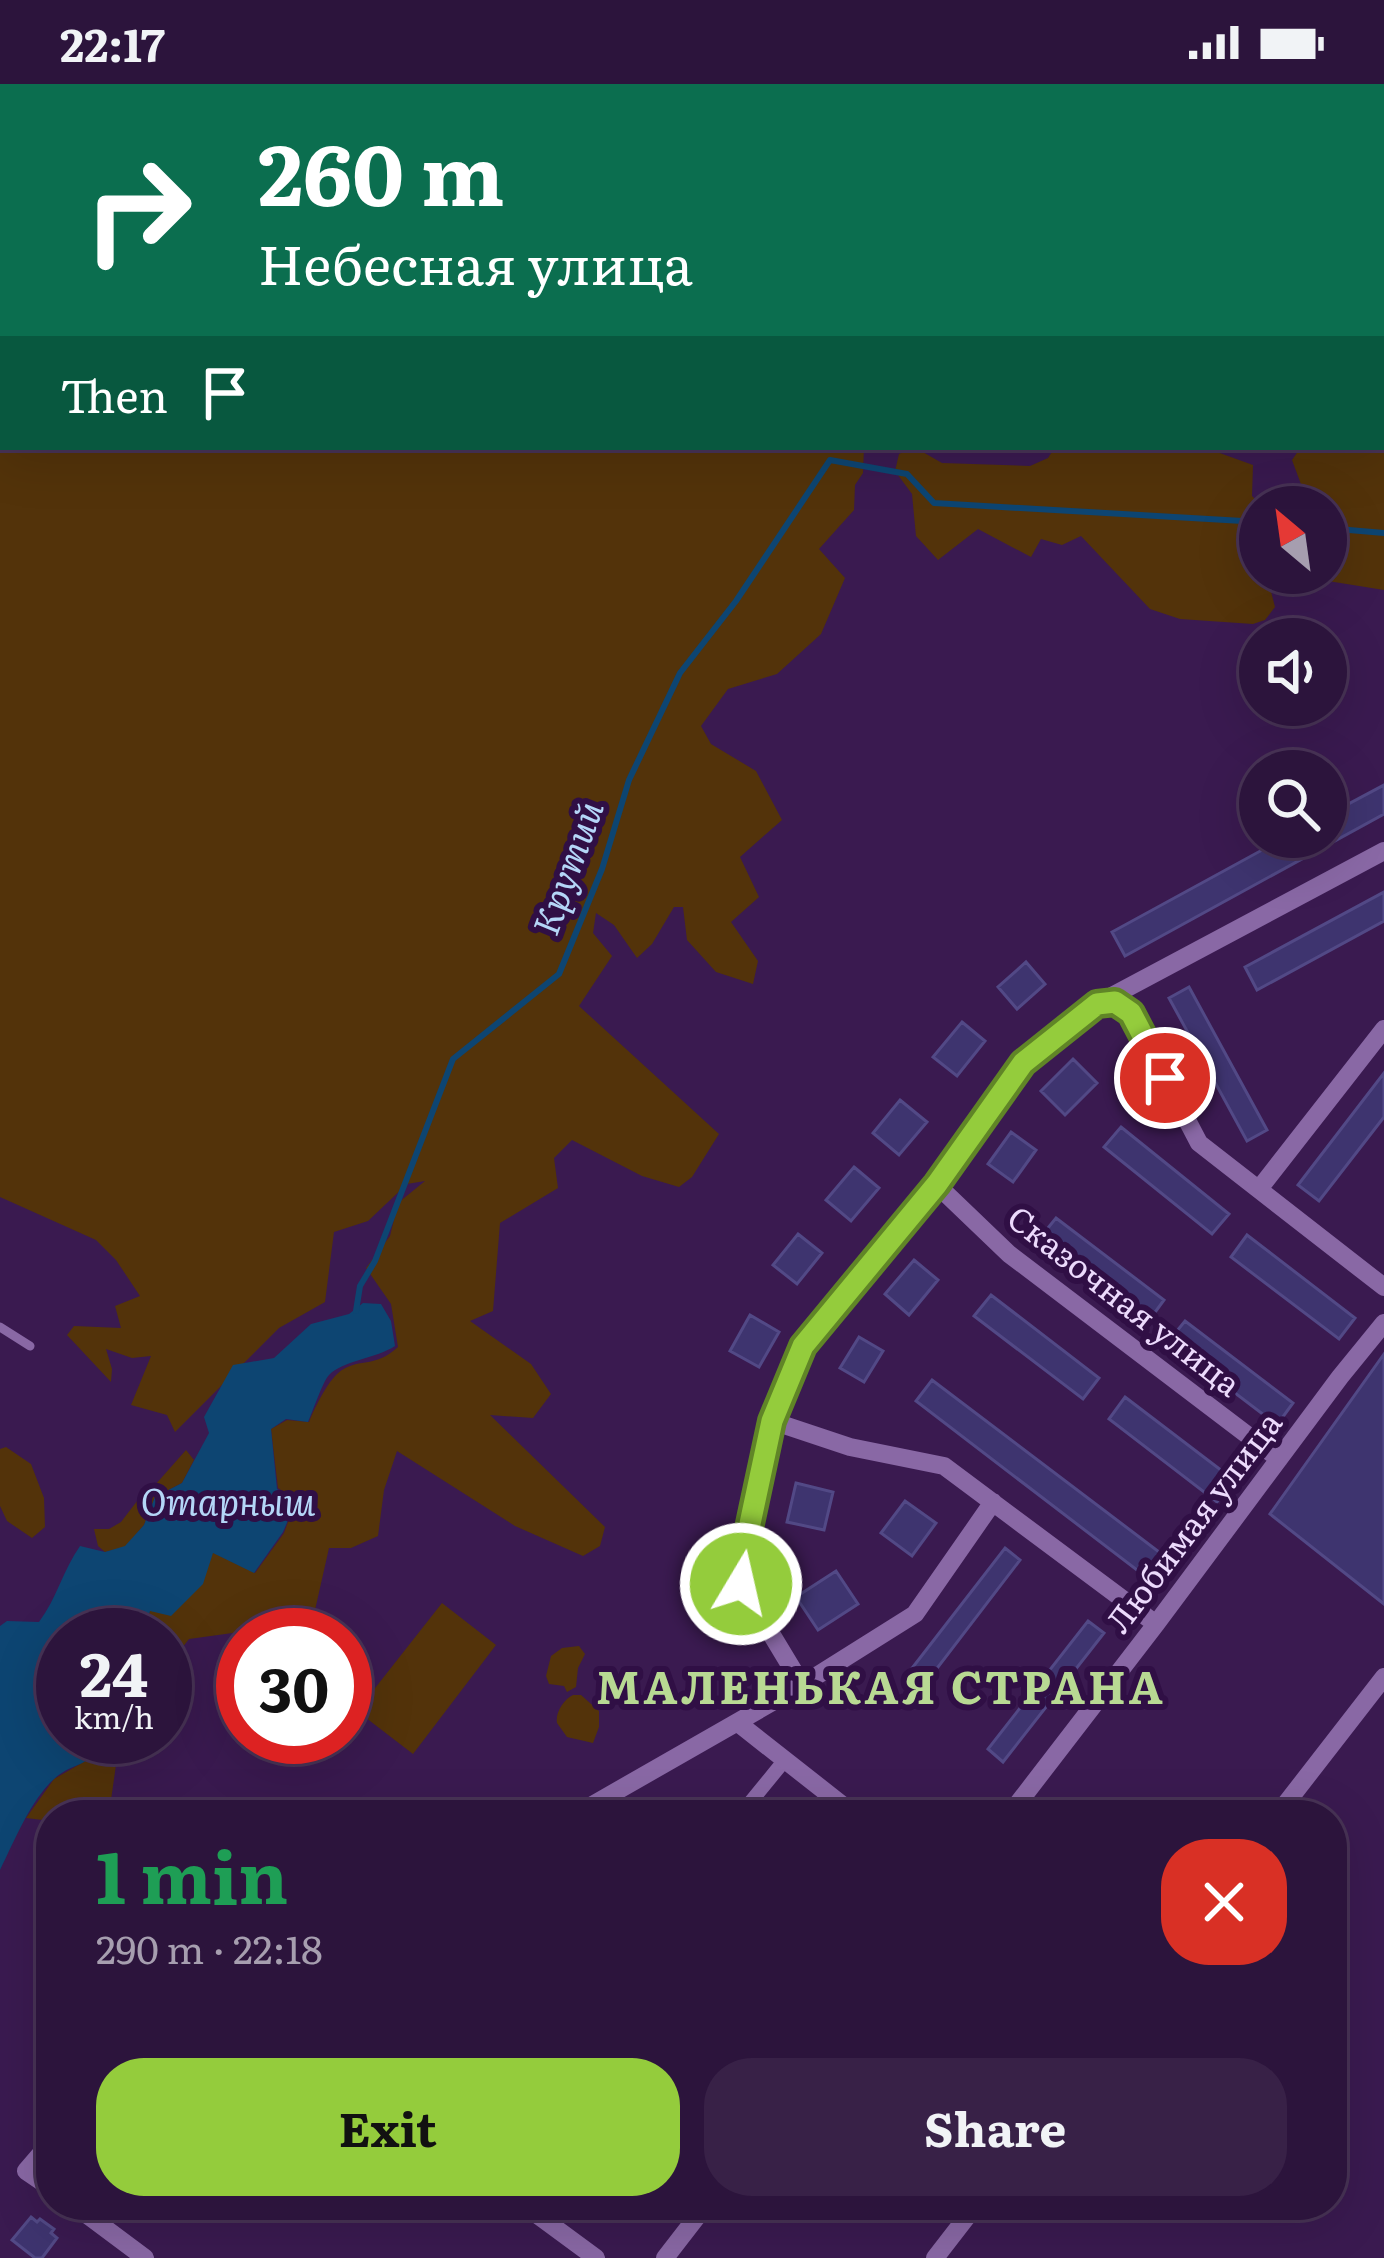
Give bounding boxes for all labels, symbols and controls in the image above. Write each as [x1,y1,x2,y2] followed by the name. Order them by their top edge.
[60,9,165,76] text: 22:17
[258,107,504,232] text: 260 m
[60,132,216,288] icon: right
[258,221,693,302] text: Небесная улица
[60,360,168,427] text: Then
[192,360,258,426] icon: arrive
[1239,486,1347,594] north arrow
[1239,486,1347,858] map controls
[1239,618,1347,726] button: sound
[1239,750,1347,858] button: search
[517,792,615,942] water label: Крутий
[1114,1027,1216,1129] pin
[1132,1045,1198,1111] icon: arrive
[998,1192,1253,1406] street label: Сказочная улица
[1092,1399,1292,1641] street label: Любимая улица
[140,1473,316,1526] water label: Отарныш
[678,1521,804,1647] position arrow
[216,1608,372,1764] speed limit sign: 30
[80,1626,148,1715] text: 24
[596,1651,1166,1718] district label: МАЛЕНЬКАЯ СТРАНА
[74,1694,154,1738] text: km/h
[96,1819,288,1926] text: 1 min
[1161,1839,1287,1965] button: close
[96,1918,323,1976] text: 290 m · 22:18
[96,2058,680,2196] button: Exit
[704,2058,1287,2196] button: Share

